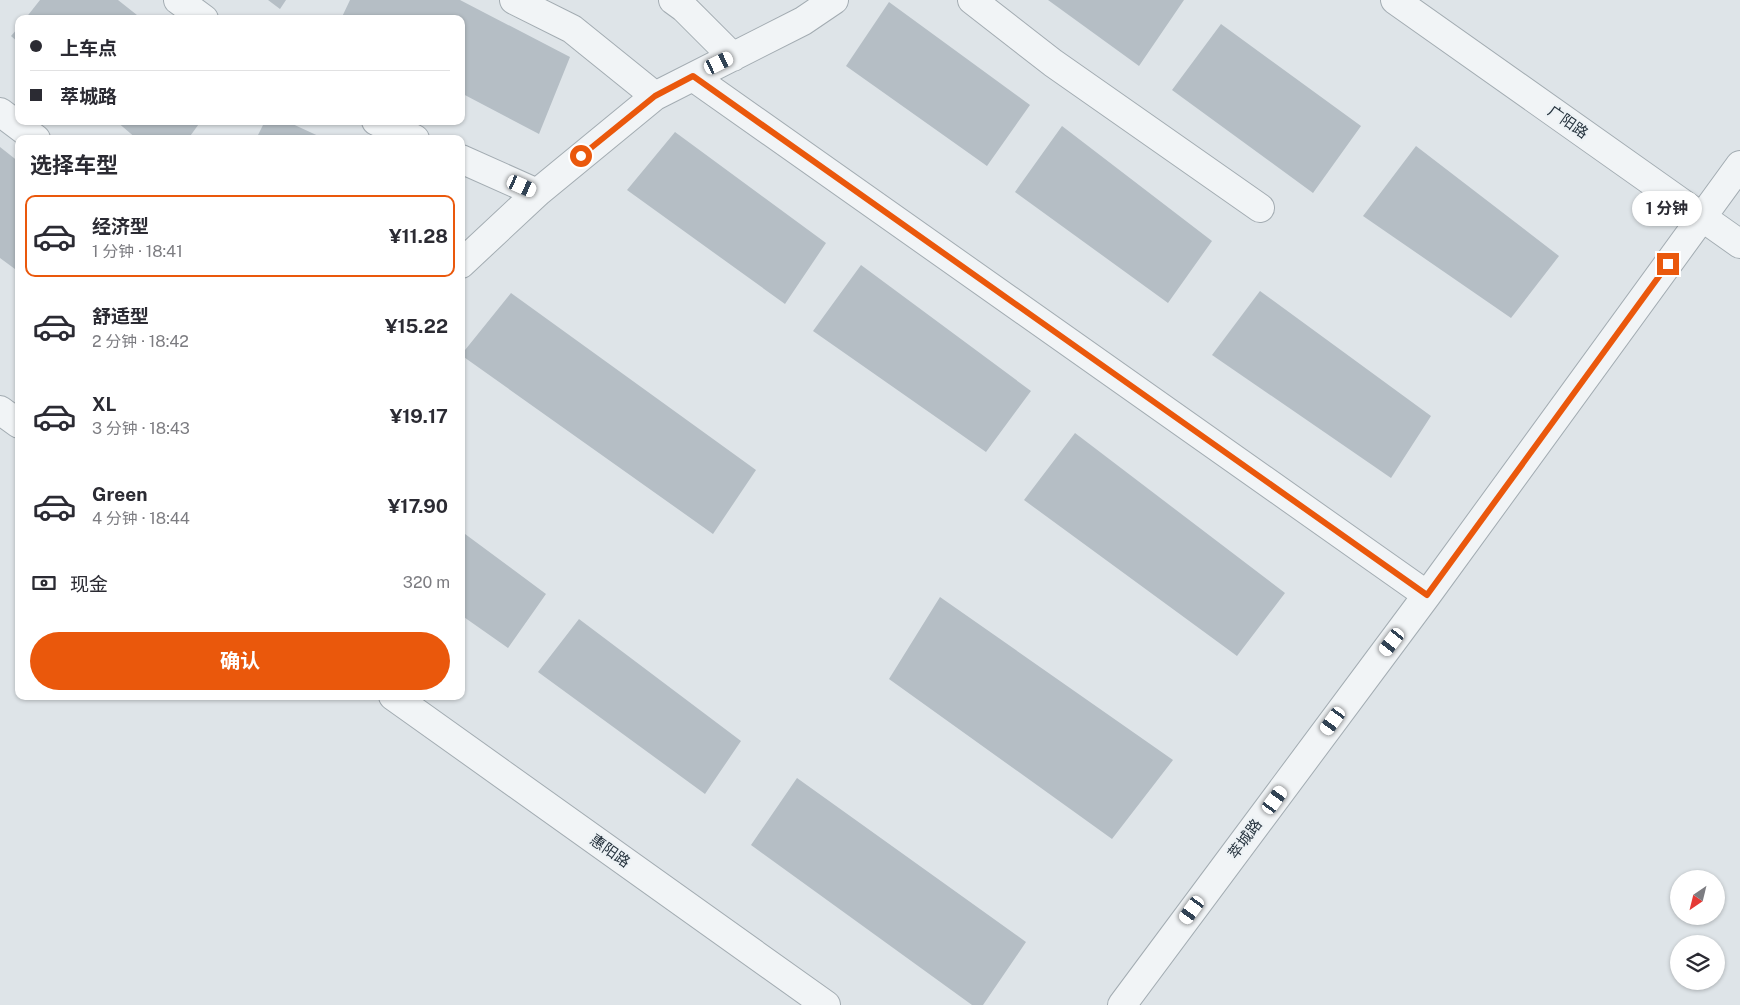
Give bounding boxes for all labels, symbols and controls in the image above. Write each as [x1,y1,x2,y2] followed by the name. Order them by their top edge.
[60,37,117,59] text: 上车点
[702,50,735,76] car
[60,85,117,107] text: 萃城路
[1545,102,1592,141] street label: 广阳路
[570,145,592,167] route start
[30,152,118,178] text: 选择车型
[505,173,538,199] car
[1633,192,1703,226] callout: 1 分钟
[1646,199,1688,218] text: 1 分钟
[32,214,77,259] icon: car
[92,215,149,237] text: 经济型
[389,225,448,247] text: ¥11.28
[92,242,183,261] text: 1 分钟 · 18:41
[1657,253,1679,275] route end
[32,304,77,349] icon: car
[92,305,149,327] text: 舒适型
[385,315,448,337] text: ¥15.22
[92,332,189,351] text: 2 分钟 · 18:42
[92,393,117,415] text: XL
[32,394,77,439] icon: car
[390,405,448,427] text: ¥19.17
[92,419,190,438] text: 3 分钟 · 18:43
[92,483,147,505] text: Green
[32,484,77,529] icon: car
[388,495,448,517] text: ¥17.90
[92,509,190,528] text: 4 分钟 · 18:44
[30,569,58,597] icon: cash
[70,573,108,595] text: 现金
[403,573,450,592] text: 320 m
[1376,626,1407,658] car
[30,632,450,690] button: 确认
[1318,704,1347,738] car
[1260,783,1289,817] car
[1224,816,1265,862] street label: 萃城路
[587,831,634,870] street label: 惠阳路
[1670,870,1725,925] north arrow
[1670,870,1725,990] map controls
[1177,893,1206,927] car
[1670,935,1725,990] button: layers

